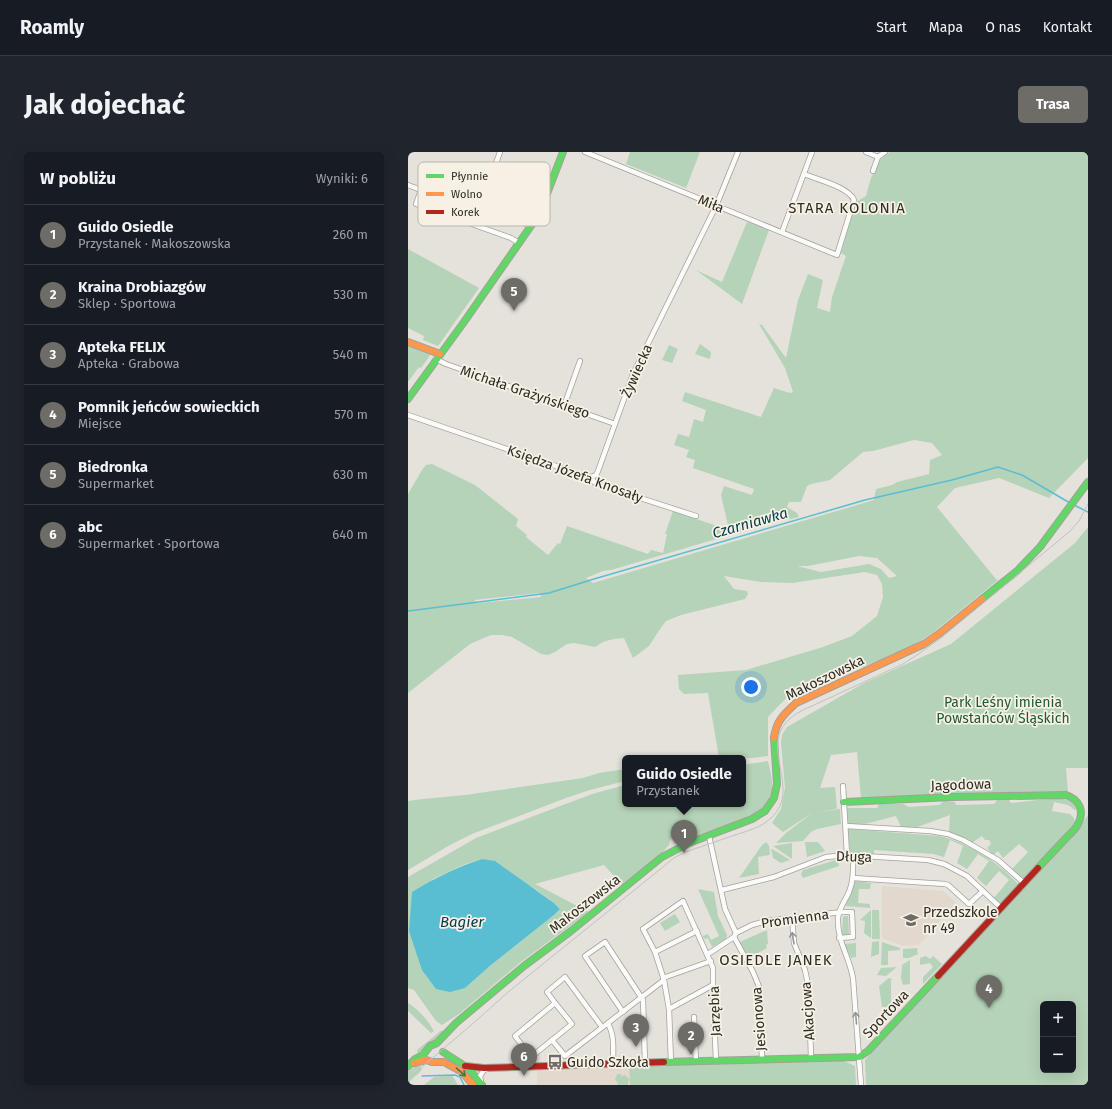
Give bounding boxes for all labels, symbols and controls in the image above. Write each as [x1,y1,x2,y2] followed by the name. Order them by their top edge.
[20,16,84,39] text: Roamly
[876,19,907,36] text: Start
[929,19,963,36] text: Mapa
[985,19,1021,36] text: O nas
[1043,19,1092,36] text: Kontakt
[1018,86,1088,123] button: Trasa
[24,88,185,121] text: Jak dojechać
[418,162,550,226] legend
[40,168,116,189] text: W pobliżu
[451,170,488,183] text: Płynnie
[316,171,368,186] text: Wyniki: 6
[451,188,483,201] text: Wolno
[695,191,727,217] street label: Miła
[788,199,906,217] district label: STARA KOLONIA
[451,206,480,219] text: Korek
[78,218,174,236] text: Guido Osiedle
[50,227,56,242] text: 1
[333,227,368,242] text: 260 m
[78,236,231,251] text: Przystanek · Makoszowska
[78,278,206,296] text: Kraina Drobiazgów
[501,278,527,311] pin: 5
[50,287,56,302] text: 2
[333,287,368,302] text: 530 m
[78,296,176,311] text: Sklep · Sportowa
[78,338,165,356] text: Apteka FELIX
[617,341,656,400] street label: Żywiecka
[50,347,56,362] text: 3
[333,347,368,362] text: 540 m
[78,356,180,371] text: Apteka · Grabowa
[458,362,592,422] street label: Michała Grażyńskiego
[78,398,260,416] text: Pomnik jeńców sowieckich
[49,407,57,422] text: 4
[334,407,368,422] text: 570 m
[78,416,122,431] text: Miejsce
[505,441,645,507] street label: Księdza Józefa Knosały
[78,458,148,476] text: Biedronka
[50,467,56,482] text: 5
[333,467,368,482] text: 630 m
[78,476,154,491] text: Supermarket
[710,504,790,542] water label: Czarniawka
[78,518,102,536] text: abc
[49,527,57,542] text: 6
[332,527,368,542] text: 640 m
[78,536,220,551] text: Supermarket · Sportowa
[783,652,867,704] street label: Makoszowska
[741,677,761,697] your location
[936,694,1070,727] park label: Park Leśny imienia Powstańców Śląskich
[622,755,746,807] popup
[636,765,732,783] text: Guido Osiedle
[930,775,992,795] street label: Jagodowa
[636,783,699,798] text: Przystanek
[671,820,697,853] pin: 1
[836,848,872,866] street label: Długa
[546,871,624,937] street label: Makoszowska
[923,904,998,937] place label: Przedszkole nr 49
[760,906,830,932] street label: Promienna
[902,911,920,929] school or university icon: Przedszkole nr 49
[440,913,485,931] water label: Bagier
[789,932,797,945] one-way arrow
[719,951,833,969] district label: OSIEDLE JANEK
[976,975,1002,1008] pin: 4
[797,981,819,1041] street label: Akacjowa
[706,985,724,1037] street label: Jarzębia
[748,986,770,1052] street label: Jesionowa
[859,986,913,1042] street label: Sportowa
[1040,1001,1076,1073] map controls
[1040,1001,1076,1037] button: +
[853,1012,860,1025] one-way arrow
[623,1014,649,1047] pin: 3
[678,1022,704,1055] pin: 2
[1040,1037,1076,1073] button: −
[511,1043,537,1076] pin: 6
[546,1053,564,1071] bus stop icon: Guido Szkoła
[567,1054,649,1071] place label: Guido Szkoła
[456,1068,467,1077] one-way arrow

